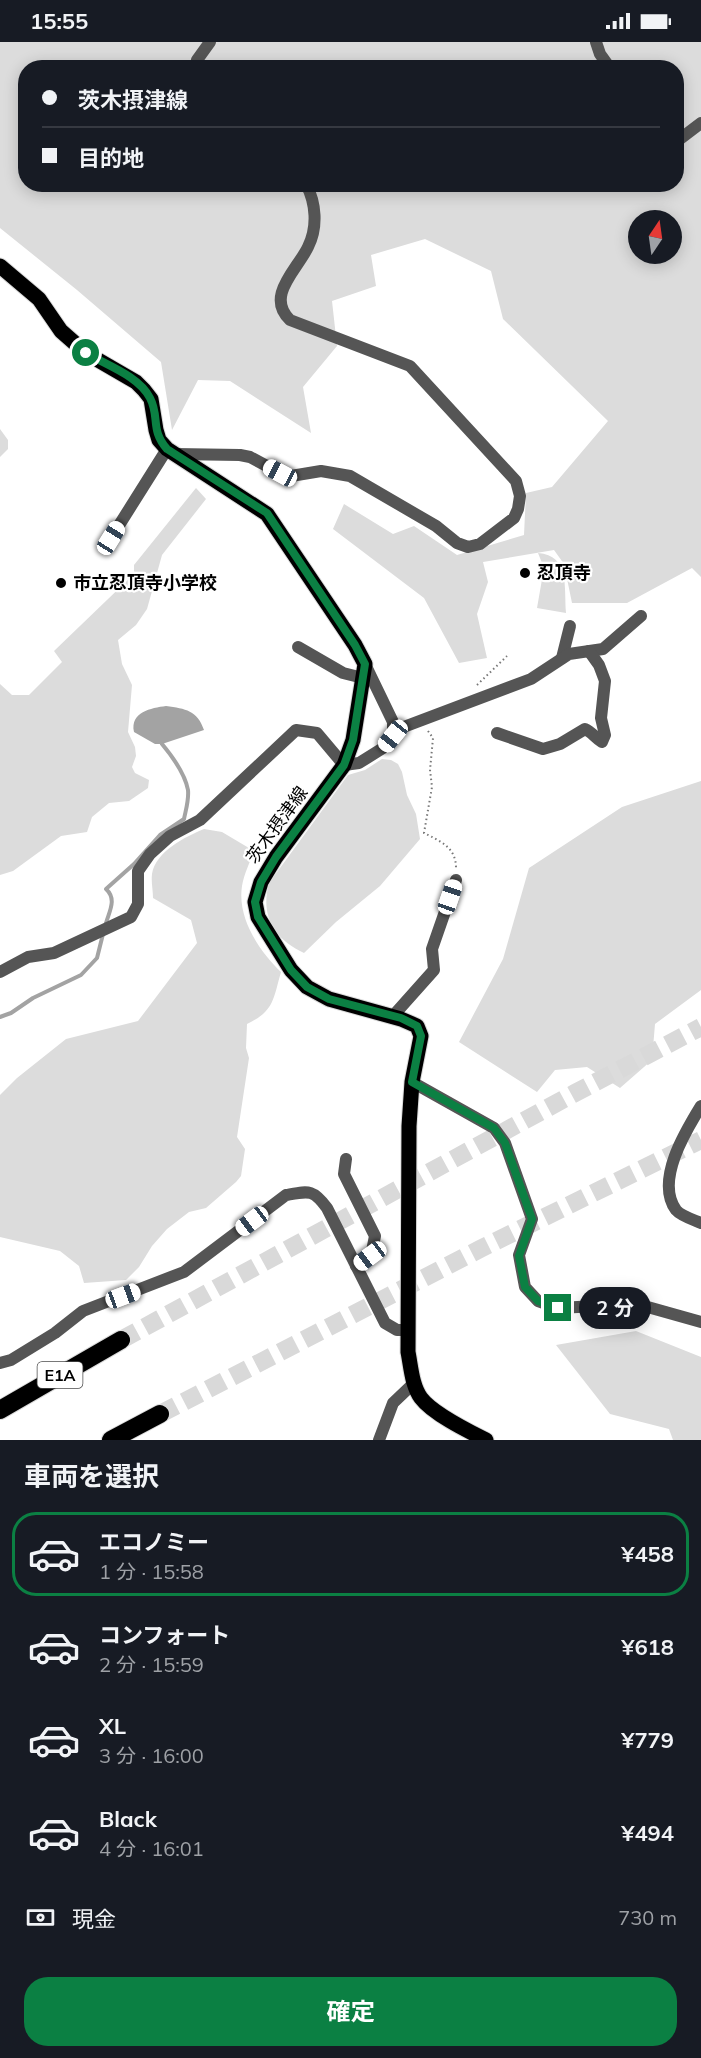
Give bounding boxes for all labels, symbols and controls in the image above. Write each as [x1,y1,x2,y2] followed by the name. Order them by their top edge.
[30,7,88,35] text: 15:55
[78,86,188,114] text: 茨木摂津線
[78,144,144,172] text: 目的地
[628,210,682,264] north arrow
[628,210,682,264] map controls
[72,339,99,366] route start
[260,457,300,489] car
[94,518,128,558] car
[537,561,591,584] place label: 忍頂寺
[518,566,532,580] marker: 忍頂寺
[73,571,217,594] place label: 市立忍頂寺小学校
[54,576,68,590] marker: 市立忍頂寺小学校
[375,716,411,756] car
[241,782,312,868] street label: 茨木摂津線
[436,877,464,917] car
[232,1203,272,1239] car
[350,1238,390,1274] car
[103,1281,143,1311] car
[579,1287,651,1329] callout: 2 分
[544,1294,571,1321] route end
[596,1295,634,1320] text: 2 分
[38,1362,82,1388] road number: E1A
[24,1459,159,1493] text: 車両を選択
[27,1527,81,1581] icon: car
[99,1528,209,1556] text: エコノミー
[621,1540,674,1568] text: ¥458
[99,1559,204,1584] text: 1 分 · 15:58
[27,1620,81,1674] icon: car
[99,1621,230,1649] text: コンフォート
[621,1633,674,1661] text: ¥618
[99,1652,204,1677] text: 2 分 · 15:59
[99,1712,126,1740] text: XL
[27,1713,81,1767] icon: car
[621,1726,674,1754] text: ¥779
[99,1743,204,1768] text: 3 分 · 16:00
[99,1805,157,1833] text: Black
[27,1806,81,1860] icon: car
[621,1819,674,1847] text: ¥494
[99,1836,204,1861] text: 4 分 · 16:01
[24,1901,57,1934] icon: cash
[72,1905,116,1933] text: 現金
[618,1905,677,1930] text: 730 m
[24,1977,677,2046] button: 確定

